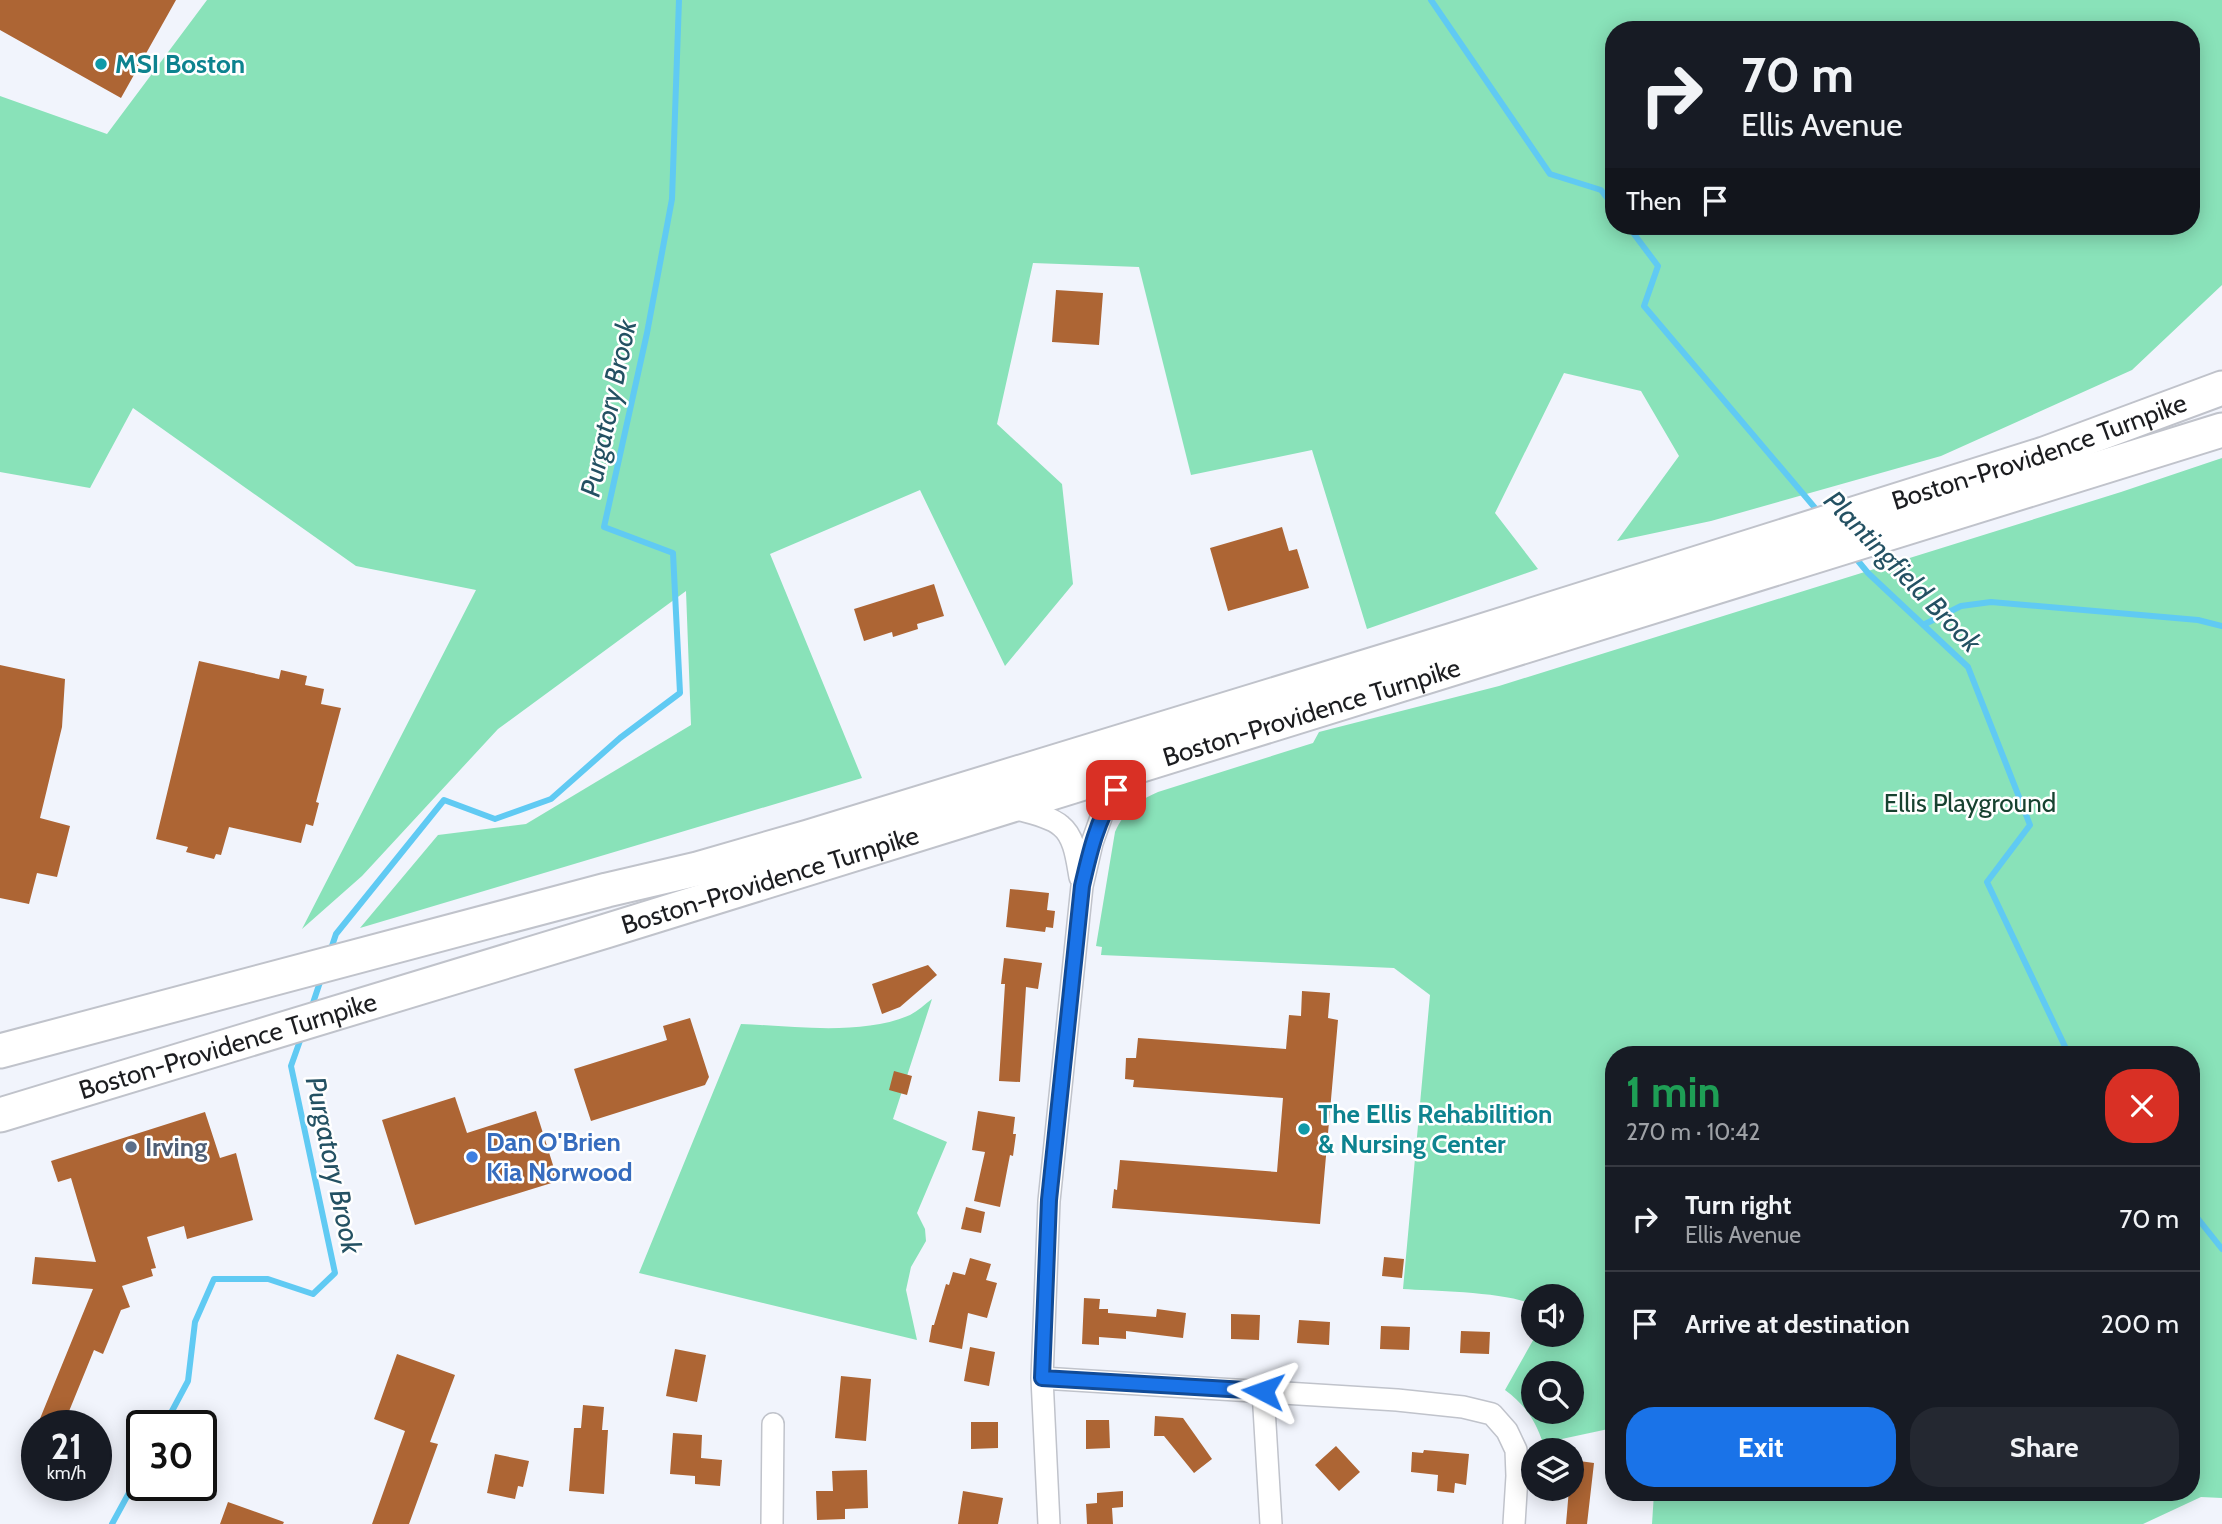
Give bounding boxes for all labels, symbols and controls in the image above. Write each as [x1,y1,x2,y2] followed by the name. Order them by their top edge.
[1741,45,1854,104] text: 70 m
[115,48,245,80] place label: MSI Boston
[1626,49,1717,140] icon: right
[93,56,109,72] marker: MSI Boston
[1741,105,1903,144] text: Ellis Avenue
[1696,182,1734,220] icon: arrive
[1626,185,1682,217] text: Then
[573,315,644,500] water label: Purgatory Brook
[1888,387,2191,517] street label: Boston-Providence Turnpike
[1817,483,1989,660] water label: Plantingfield Brook
[1159,651,1464,773] street label: Boston-Providence Turnpike
[1086,760,1146,820] pin
[1097,771,1135,809] icon: arrive
[1884,787,2056,819] park label: Ellis Playground
[617,819,923,941] street label: Boston-Providence Turnpike
[75,986,381,1106] street label: Boston-Providence Turnpike
[1626,1066,1721,1118] text: 1 min
[2105,1069,2179,1143] button: close
[299,1073,370,1258] water label: Purgatory Brook
[1318,1098,1552,1160] place label: The Ellis Rehabilition & Nursing Center
[1626,1118,1760,1146] text: 270 m · 10:42
[1296,1121,1312,1137] marker: The Ellis Rehabilition & Nursing Center
[486,1126,633,1188] place label: Dan O'Brien Kia Norwood
[145,1131,207,1163] place label: Irving
[123,1139,139,1155] marker: Irving
[464,1149,480,1165] marker: Dan O'Brien Kia Norwood
[1685,1189,1791,1221] text: Turn right
[1626,1200,1664,1238] icon: right
[2119,1203,2179,1235] text: 70 m
[1685,1221,1801,1249] text: Ellis Avenue
[1521,1284,1584,1501] map controls
[1521,1284,1584,1347] button: sound
[1626,1305,1664,1343] icon: arrive
[1685,1308,1910,1340] text: Arrive at destination
[2100,1308,2179,1340] text: 200 m
[1226,1354,1300,1428] position arrow
[1521,1361,1584,1424] button: search
[1626,1407,1896,1487] button: Exit
[1910,1407,2179,1487] button: Share
[126,1410,217,1501] speed limit sign: 30
[51,1425,82,1468] text: 21
[1521,1438,1584,1501] button: layers
[47,1462,86,1484] text: km/h

